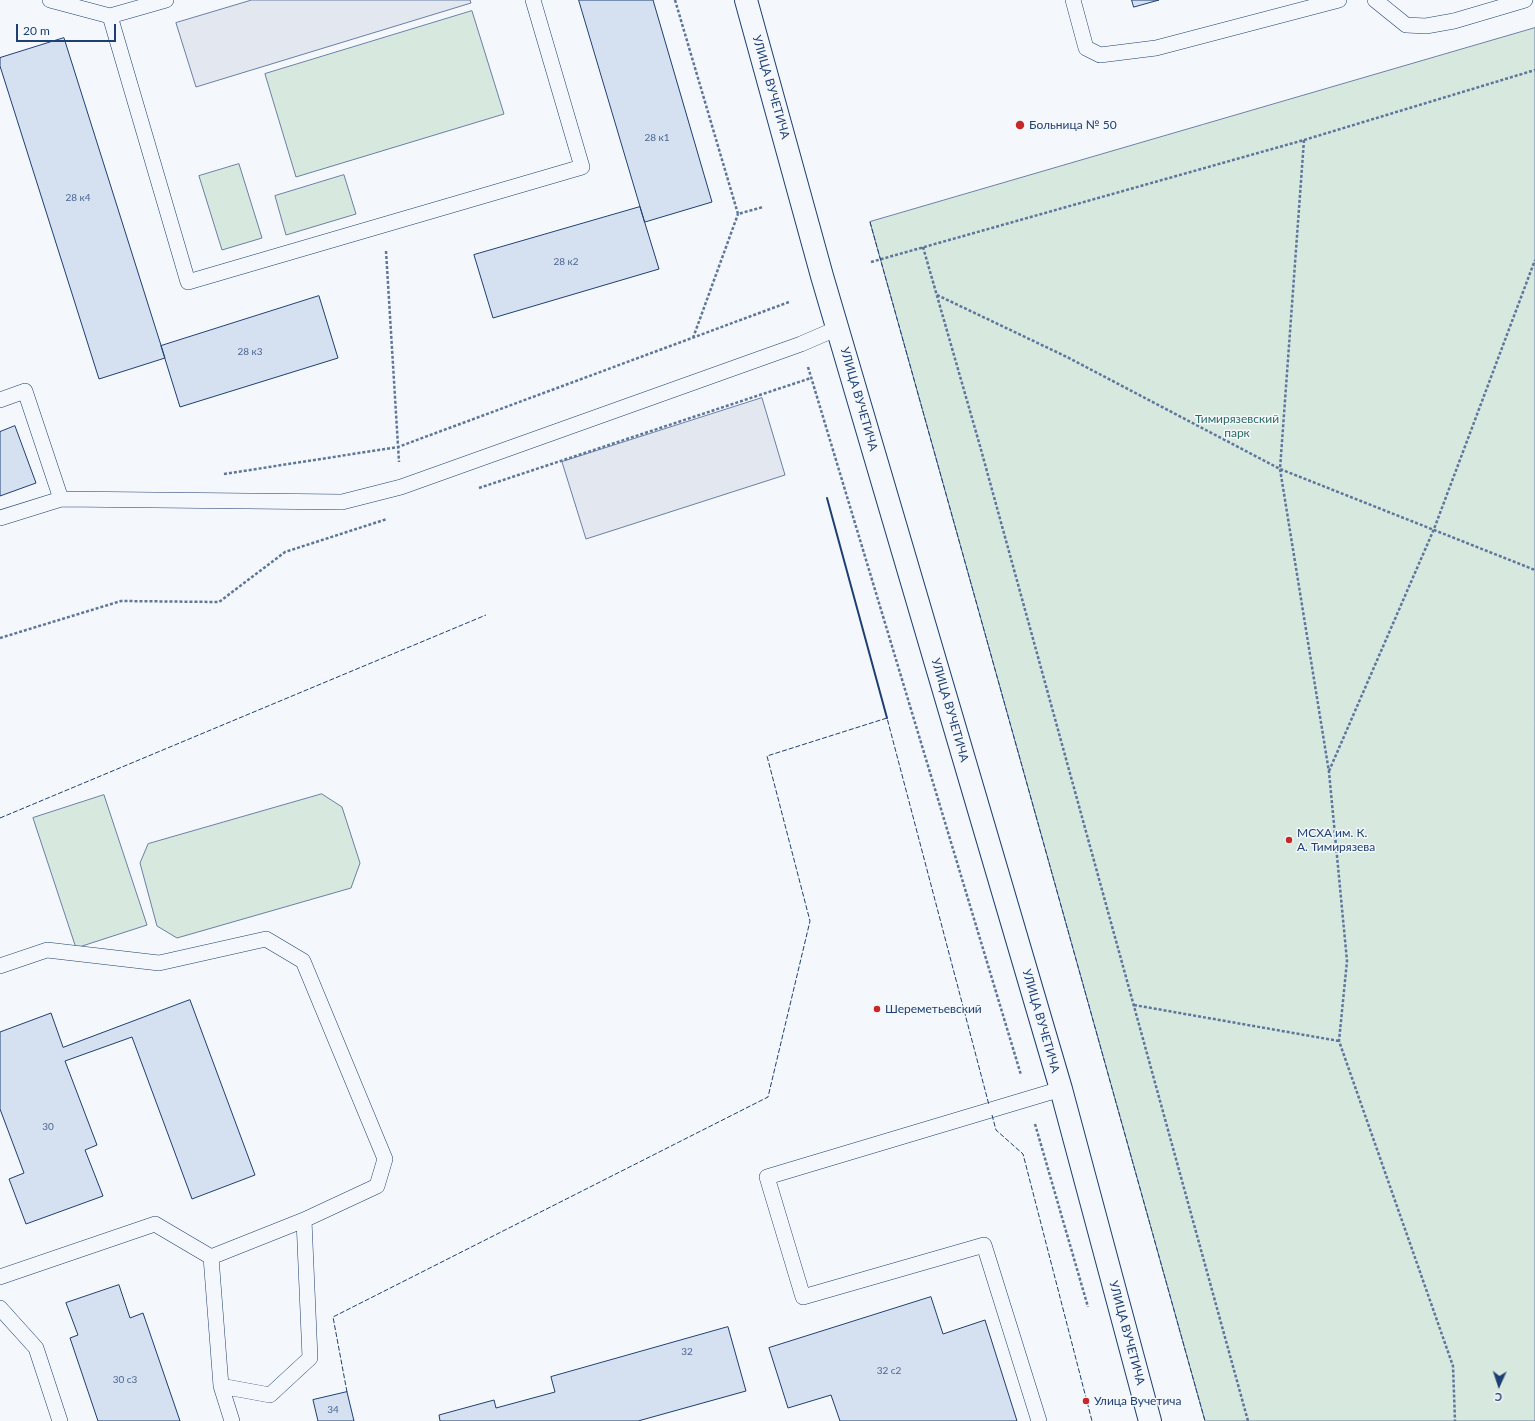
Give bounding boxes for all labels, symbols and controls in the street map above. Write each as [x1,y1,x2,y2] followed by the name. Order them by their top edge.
[18,16,118,42] scale bar
[23,23,50,38] text: 20 m
[749,33,793,141] street label: УЛИЦА ВУЧЕТИЧА
[1029,118,1117,132] place label: Больница № 50
[1014,119,1026,131] marker: Больница № 50
[644,132,670,144] house number: 28 к1
[65,192,91,204] house number: 28 к4
[553,256,579,268] house number: 28 к2
[837,345,881,453] street label: УЛИЦА ВУЧЕТИЧА
[237,346,263,358] house number: 28 к3
[1195,412,1279,440] park label: Тимирязевский парк
[928,656,972,764] street label: УЛИЦА ВУЧЕТИЧА
[1297,826,1375,854] place label: МСХА им. К. А. Тимирязева
[1284,835,1294,845] marker: МСХА им. К. А. Тимирязева
[1019,967,1063,1075] street label: УЛИЦА ВУЧЕТИЧА
[885,1002,982,1016] place label: Шереметьевский
[872,1004,882,1014] marker: Шереметьевский
[42,1121,54,1133] house number: 30
[1106,1279,1148,1387] street label: УЛИЦА ВУЧЕТИЧА
[681,1346,693,1358] house number: 32
[877,1365,901,1377] house number: 32 с2
[1479,1365,1519,1405] north arrow
[113,1374,137,1386] house number: 30 с3
[1494,1391,1502,1404] text: С
[1094,1394,1181,1408] place label: Улица Вучетича
[1081,1396,1091,1406] marker: Улица Вучетича
[327,1404,339,1416] house number: 34

